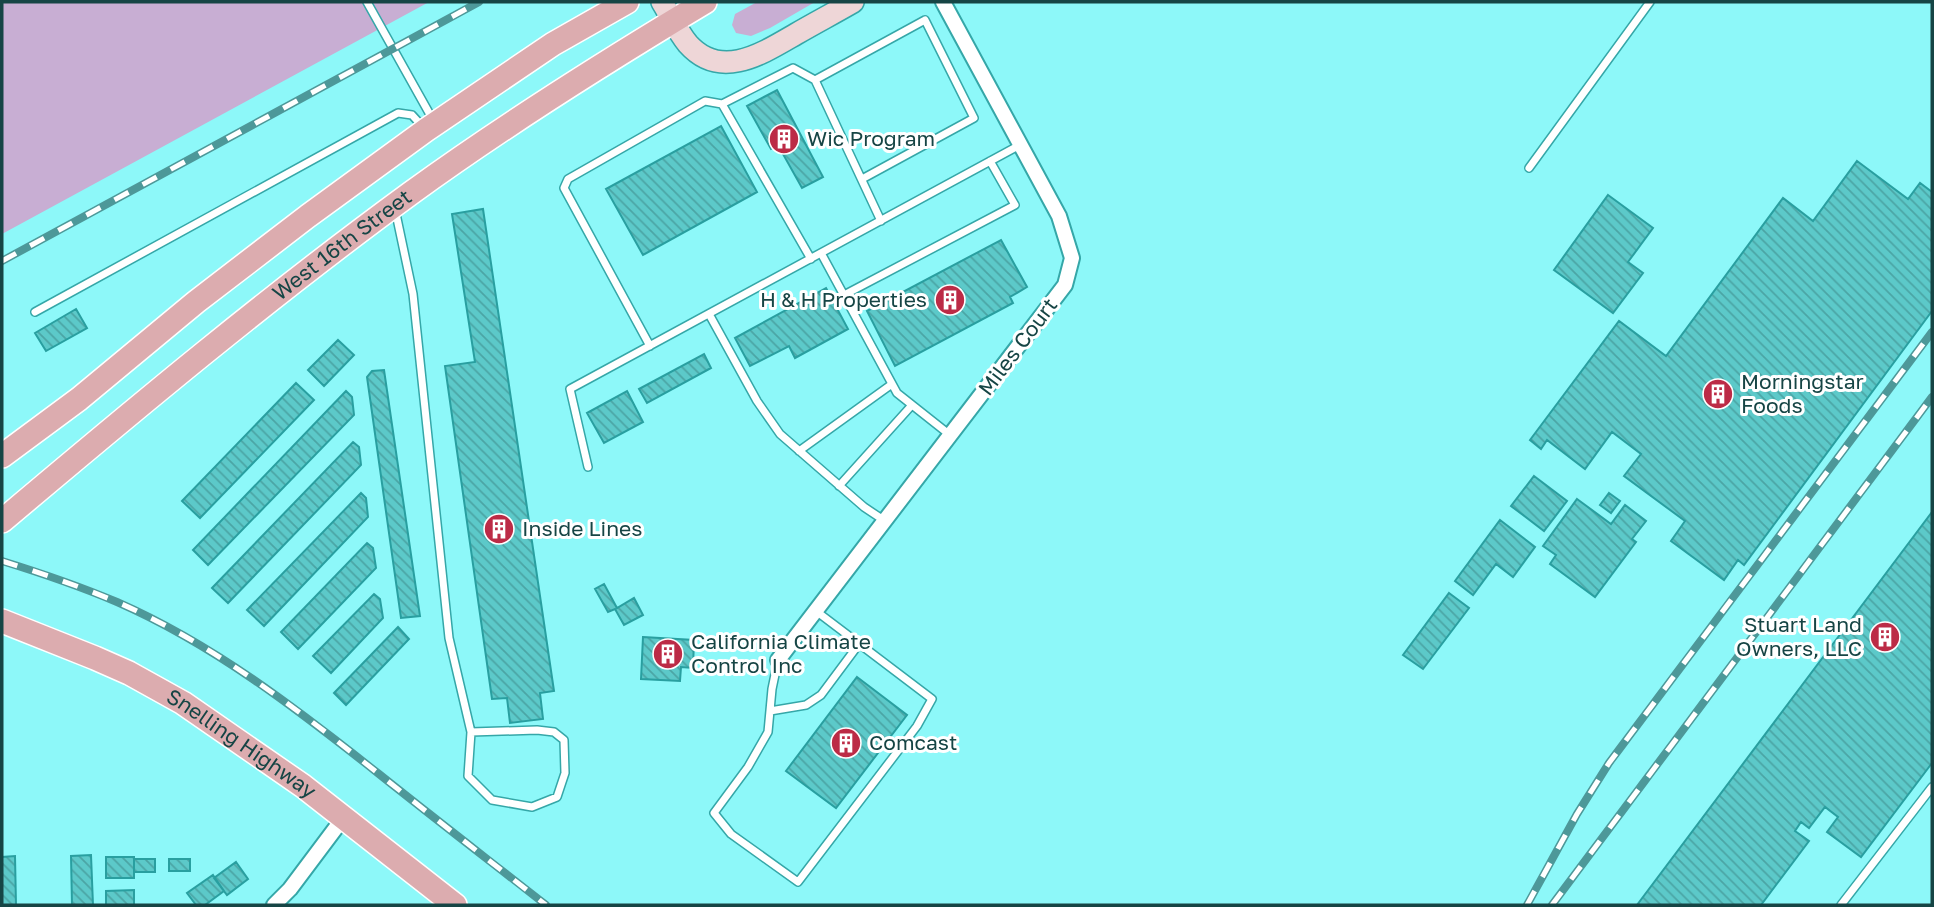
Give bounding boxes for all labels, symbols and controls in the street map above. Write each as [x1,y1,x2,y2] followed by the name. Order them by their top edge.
[767,122,801,156] building icon: Wic Program
[807,125,935,151] place label: Wic Program
[267,183,416,306] street label: West 16th Street
[933,283,967,317] building icon: H & H Properties
[760,286,927,312] place label: H & H Properties
[972,293,1062,400] street label: Miles Court
[1741,368,1864,418] place label: Morningstar Foods
[1701,377,1735,411] building icon: Morningstar Foods
[482,512,516,546] building icon: Inside Lines
[522,515,642,541] place label: Inside Lines
[1736,611,1862,661] place label: Stuart Land Owners, LLC
[1868,620,1902,654] building icon: Stuart Land Owners, LLC
[691,628,871,678] place label: California Climate Control Inc
[651,637,685,671] building icon: California Climate Control Inc
[162,683,322,804] street label: Snelling Highway
[829,726,863,760] building icon: Comcast
[869,729,957,755] place label: Comcast

